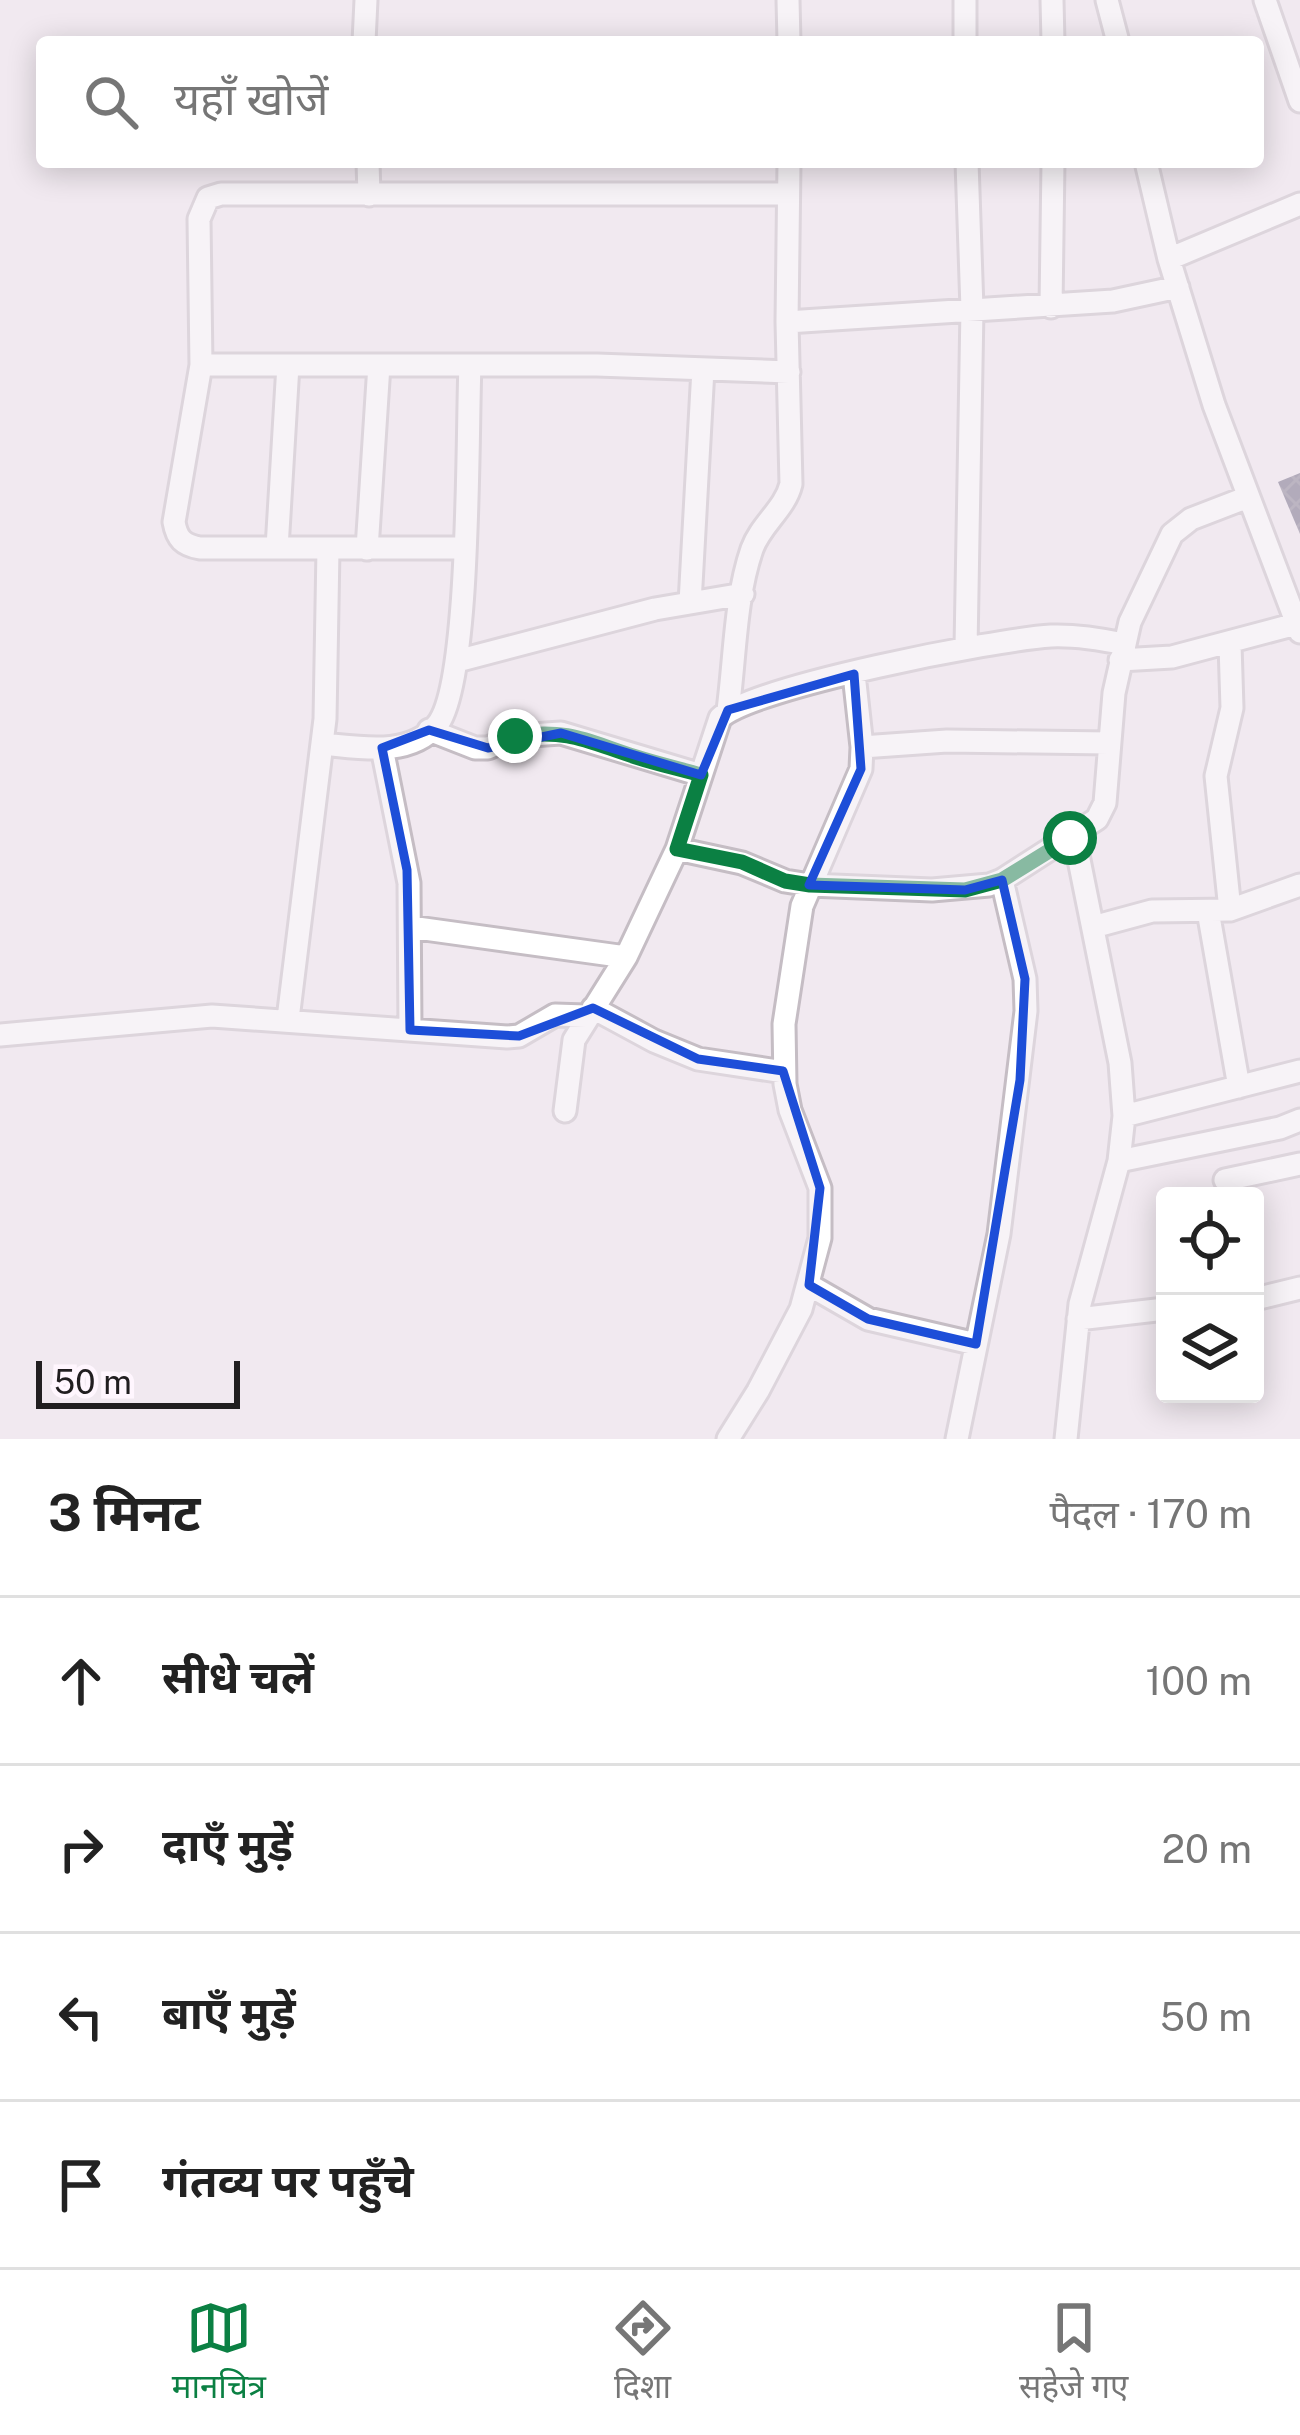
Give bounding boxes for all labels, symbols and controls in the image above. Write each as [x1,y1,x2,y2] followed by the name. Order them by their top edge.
[36,36,1264,168] search box
[78,69,144,135] icon: search
[174,72,328,125] text: यहाँ खोजें
[488,709,542,763] route end
[1043,811,1097,865] route start
[1156,1187,1264,1403] map controls
[1156,1187,1264,1295] button: locate
[1156,1295,1264,1403] button: layers
[36,1355,240,1408] scale bar
[54,1363,132,1401] text: 50 m
[48,1483,200,1542] text: 3 मिनट
[1049,1491,1252,1537] text: पैदल · 170 m
[48,1648,114,1714] icon: ahead
[162,1650,314,1703] text: सीधे चलें
[1145,1658,1252,1704] text: 100 m
[48,1816,114,1882] icon: right
[162,1818,293,1871] text: दाएँ मुड़ें
[1162,1826,1252,1872] text: 20 m
[48,1984,114,2050] icon: left
[162,1986,296,2039] text: बाएँ मुड़ें
[1160,1994,1252,2040] text: 50 m
[48,2152,114,2218] icon: arrive
[162,2154,414,2207] text: गंतव्य पर पहुँचे
[172,2295,266,2411] tab: मानचित्र
[610,2295,676,2411] tab: दिशा
[1019,2295,1128,2411] tab: सहेजे गए

